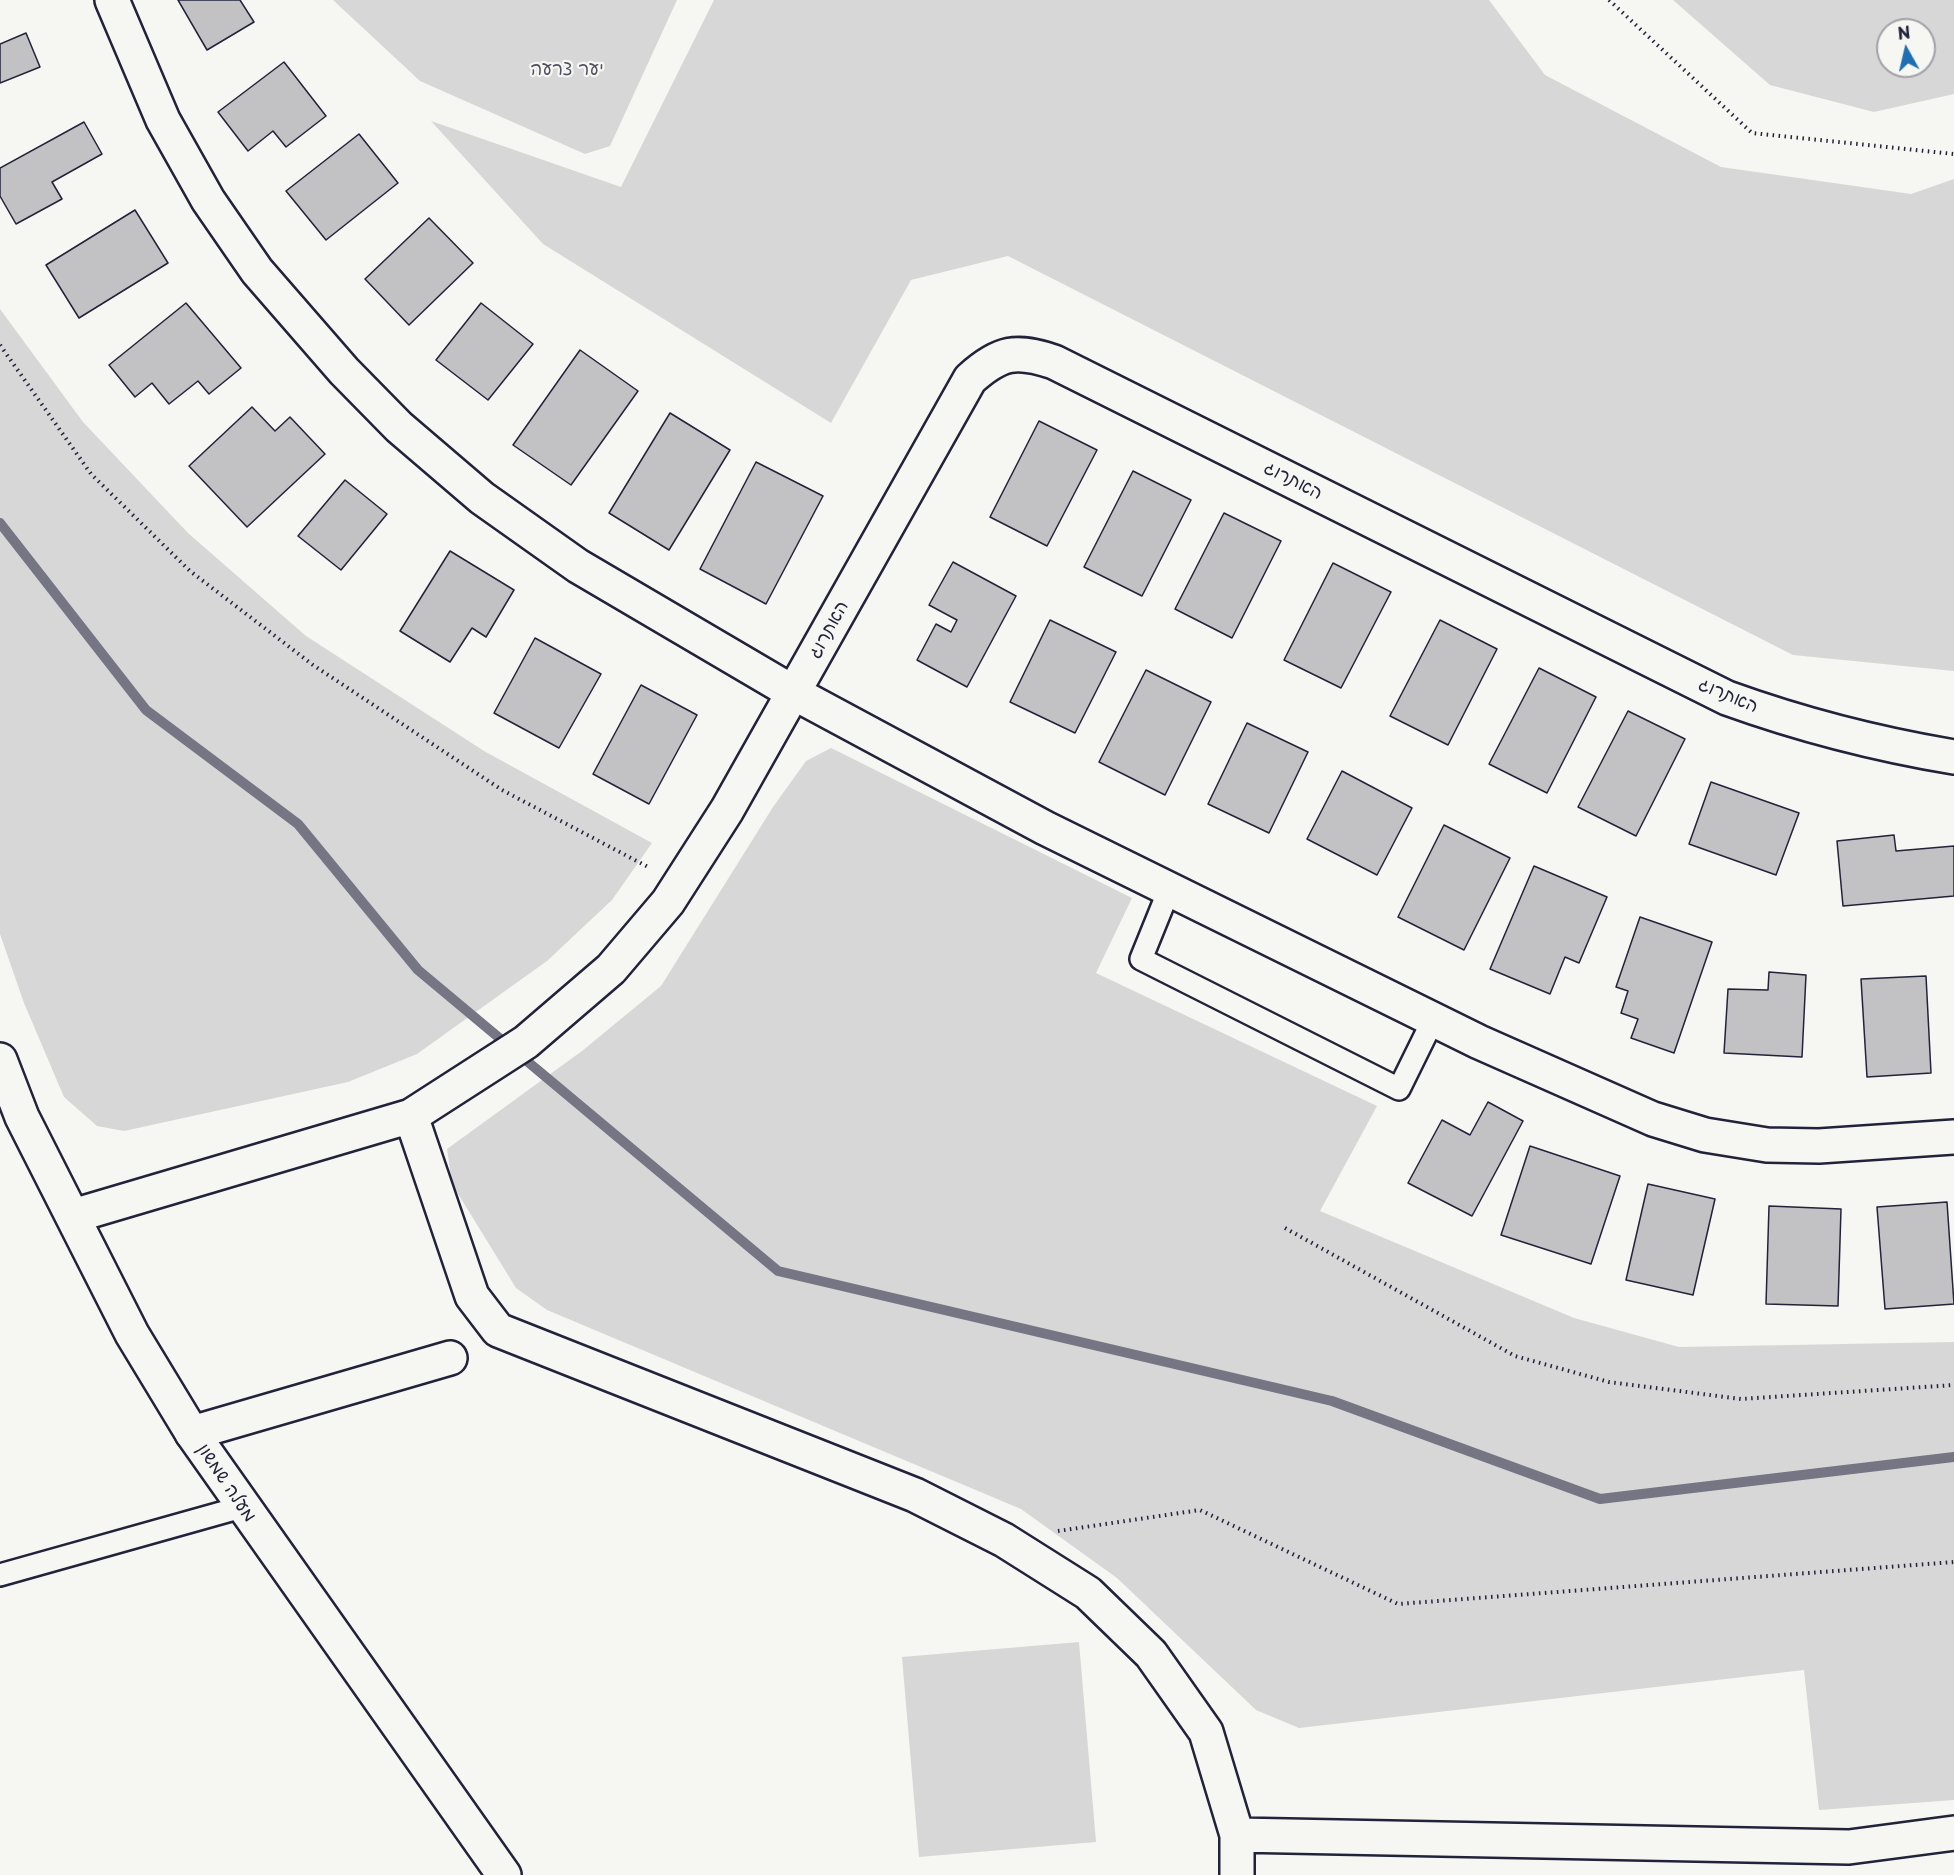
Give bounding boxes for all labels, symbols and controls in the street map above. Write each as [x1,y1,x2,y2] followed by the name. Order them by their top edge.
[1876,18,1936,78] north arrow
[1896,19,1912,45] text: N
[530,59,604,81] park label: יער צרעה
[1260,457,1326,505] street label: האתרוג
[804,597,854,663] street label: האתרוג
[1695,674,1761,718] street label: האתרוג
[192,1440,260,1526] street label: מעלה שמשון

